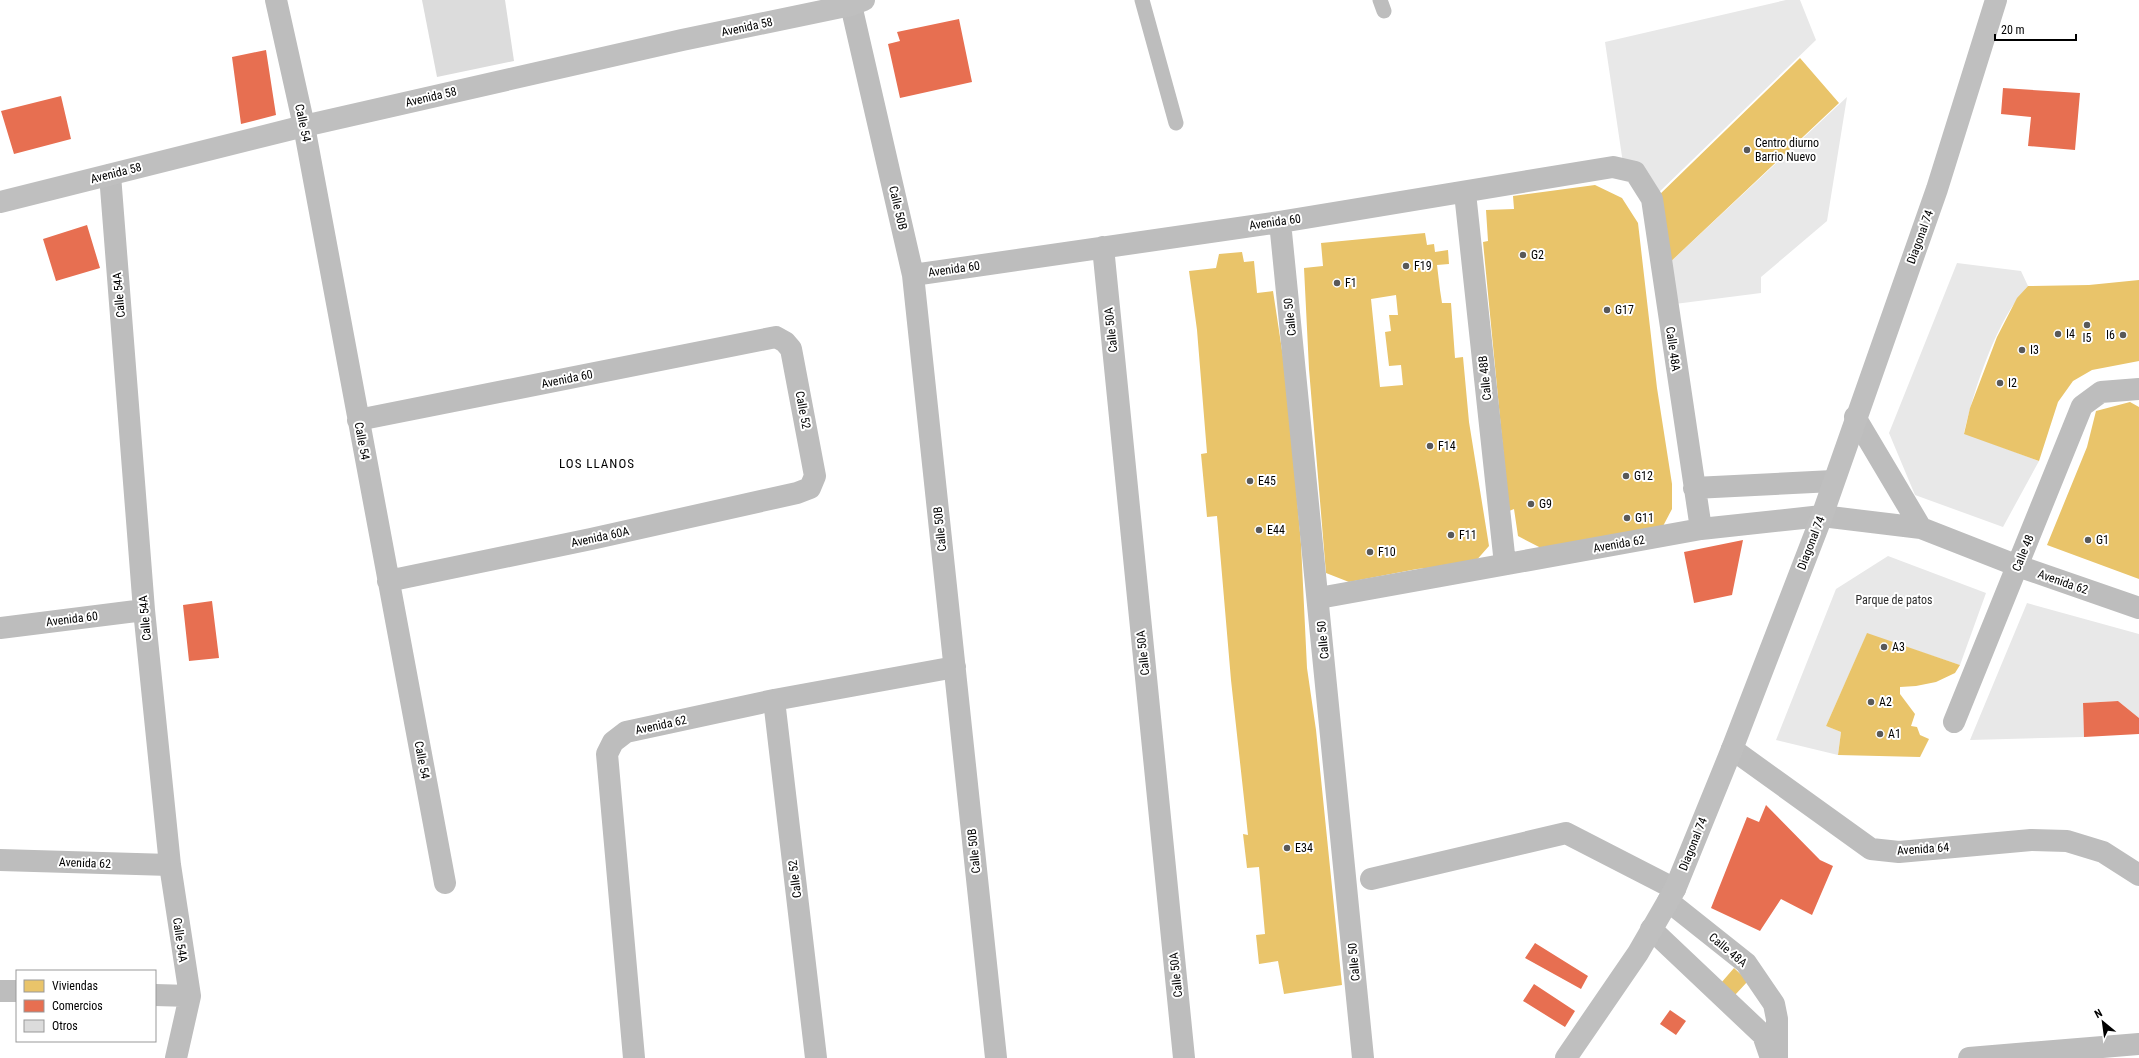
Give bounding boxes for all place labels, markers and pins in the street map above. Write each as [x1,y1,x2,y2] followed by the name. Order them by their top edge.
[1755,136,1819,164] place label: Centro diurno Barrio Nuevo
[1742,145,1752,155] marker: Centro diurno Barrio Nuevo
[1531,248,1544,262] place label: G2
[1518,250,1528,260] marker: G2
[1414,259,1432,273] place label: F19
[1401,261,1411,271] marker: F19
[1345,276,1357,290] place label: F1
[1332,278,1342,288] marker: F1
[1615,303,1634,317] place label: G17
[1602,305,1612,315] marker: G17
[2082,320,2092,330] marker: I5
[2066,327,2075,341] place label: I4
[2106,328,2115,342] place label: I6
[2053,329,2063,339] marker: I4
[2118,330,2128,340] marker: I6
[2083,331,2092,345] place label: I5
[2030,343,2039,357] place label: I3
[2017,345,2027,355] marker: I3
[2008,376,2017,390] place label: I2
[1995,378,2005,388] marker: I2
[1438,439,1456,453] place label: F14
[1425,441,1435,451] marker: F14
[1634,469,1653,483] place label: G12
[1621,471,1631,481] marker: G12
[1258,474,1276,488] place label: E45
[1245,476,1255,486] marker: E45
[1539,497,1552,511] place label: G9
[1526,499,1536,509] marker: G9
[1635,511,1654,525] place label: G11
[1622,513,1632,523] marker: G11
[1267,523,1285,537] place label: E44
[1254,525,1264,535] marker: E44
[1459,528,1477,542] place label: F11
[1446,530,1456,540] marker: F11
[2096,533,2109,547] place label: G1
[2083,535,2093,545] marker: G1
[1378,545,1396,559] place label: F10
[1365,547,1375,557] marker: F10
[1892,640,1905,654] place label: A3
[1879,642,1889,652] marker: A3
[1879,695,1892,709] place label: A2
[1866,697,1876,707] marker: A2
[1888,727,1901,741] place label: A1
[1875,729,1885,739] marker: A1
[1295,841,1313,855] place label: E34
[1282,843,1292,853] marker: E34

